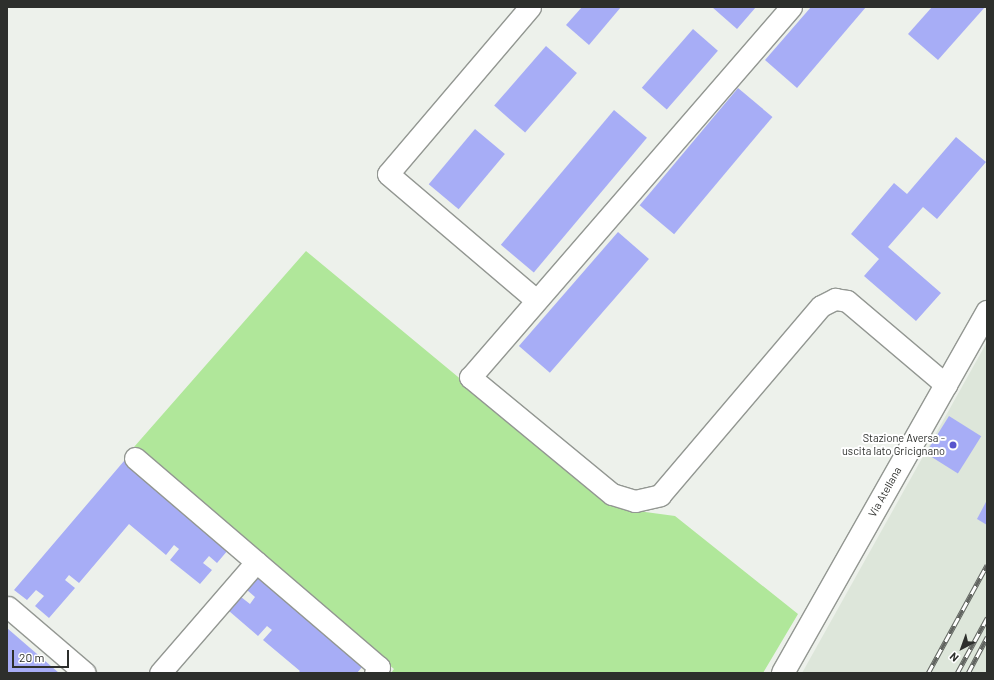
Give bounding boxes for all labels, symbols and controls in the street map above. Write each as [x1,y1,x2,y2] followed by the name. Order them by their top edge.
[842,432,945,458] place label: Stazione Aversa - uscita lato Gricignano
[948,440,958,450] marker: Stazione Aversa - uscita lato Gricignano
[866,464,904,520] street label: Via Atellana
[942,628,982,668] north arrow
[14,642,71,668] scale bar
[19,650,45,664] text: 20 m
[947,650,961,665] text: N

